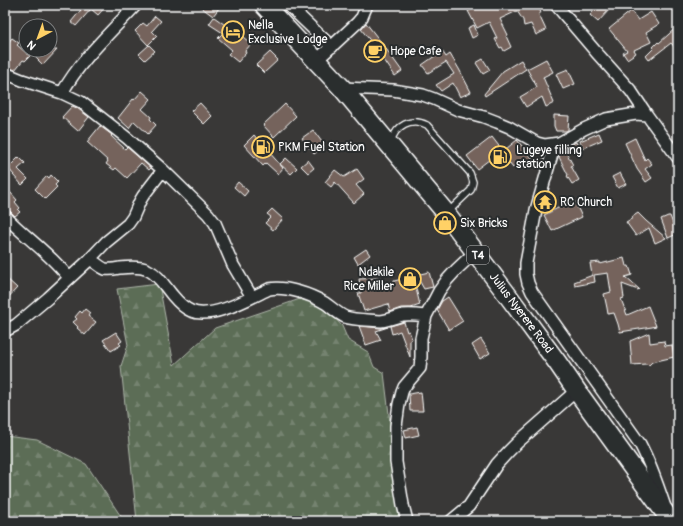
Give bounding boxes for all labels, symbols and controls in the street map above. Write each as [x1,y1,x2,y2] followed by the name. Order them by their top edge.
[18,18,58,58] north arrow
[248,18,327,47] place label: Nella Exclusive Lodge
[220,19,246,45] hotel icon: Nella Exclusive Lodge
[24,37,39,53] text: N
[362,38,388,64] cafe icon: Hope Cafe
[390,44,441,59] place label: Hope Cafe
[250,134,276,160] fuel station icon: PKM Fuel Station
[278,140,365,155] place label: PKM Fuel Station
[516,143,582,172] place label: Lugeye filling station
[487,144,513,170] fuel station icon: Lugeye filling station
[532,189,558,215] temple icon: RC Church
[560,195,612,210] place label: RC Church
[432,210,458,236] shop icon: Six Bricks
[460,216,508,231] place label: Six Bricks
[467,246,489,264] road number: T4
[344,265,395,294] place label: Ndakile Rice Miller
[397,266,423,292] shop icon: Ndakile Rice Miller
[486,270,556,356] street label: Julius Nyerere Road

